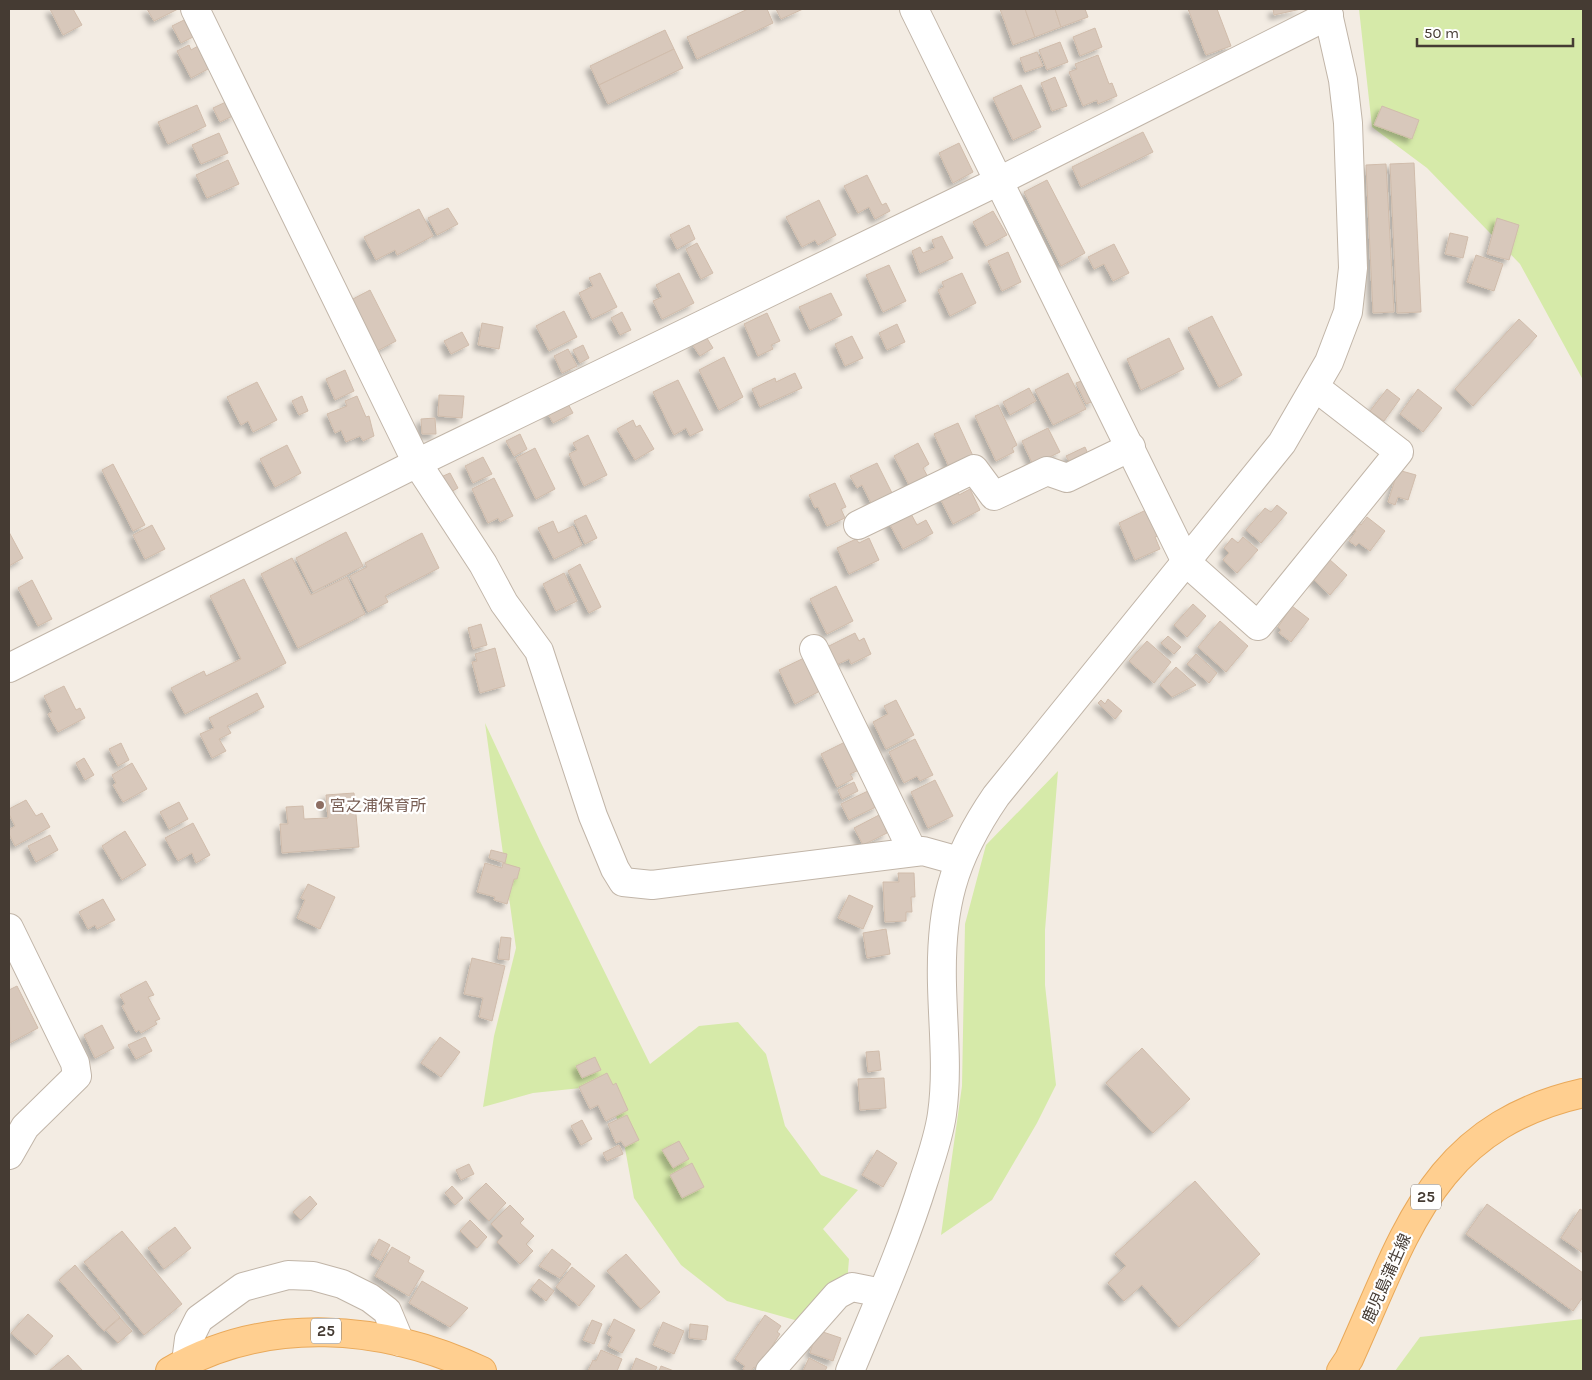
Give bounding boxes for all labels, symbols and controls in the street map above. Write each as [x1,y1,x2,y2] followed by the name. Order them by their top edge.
[1417,15,1573,47] scale bar
[1424,24,1459,42] text: 50 m
[330,796,426,815] place label: 宮之浦保育所
[314,799,326,811] marker: 宮之浦保育所
[1411,1184,1441,1210] road number: 25
[1358,1230,1415,1326] street label: 鹿児島蒲生線
[311,1318,341,1344] road number: 25

